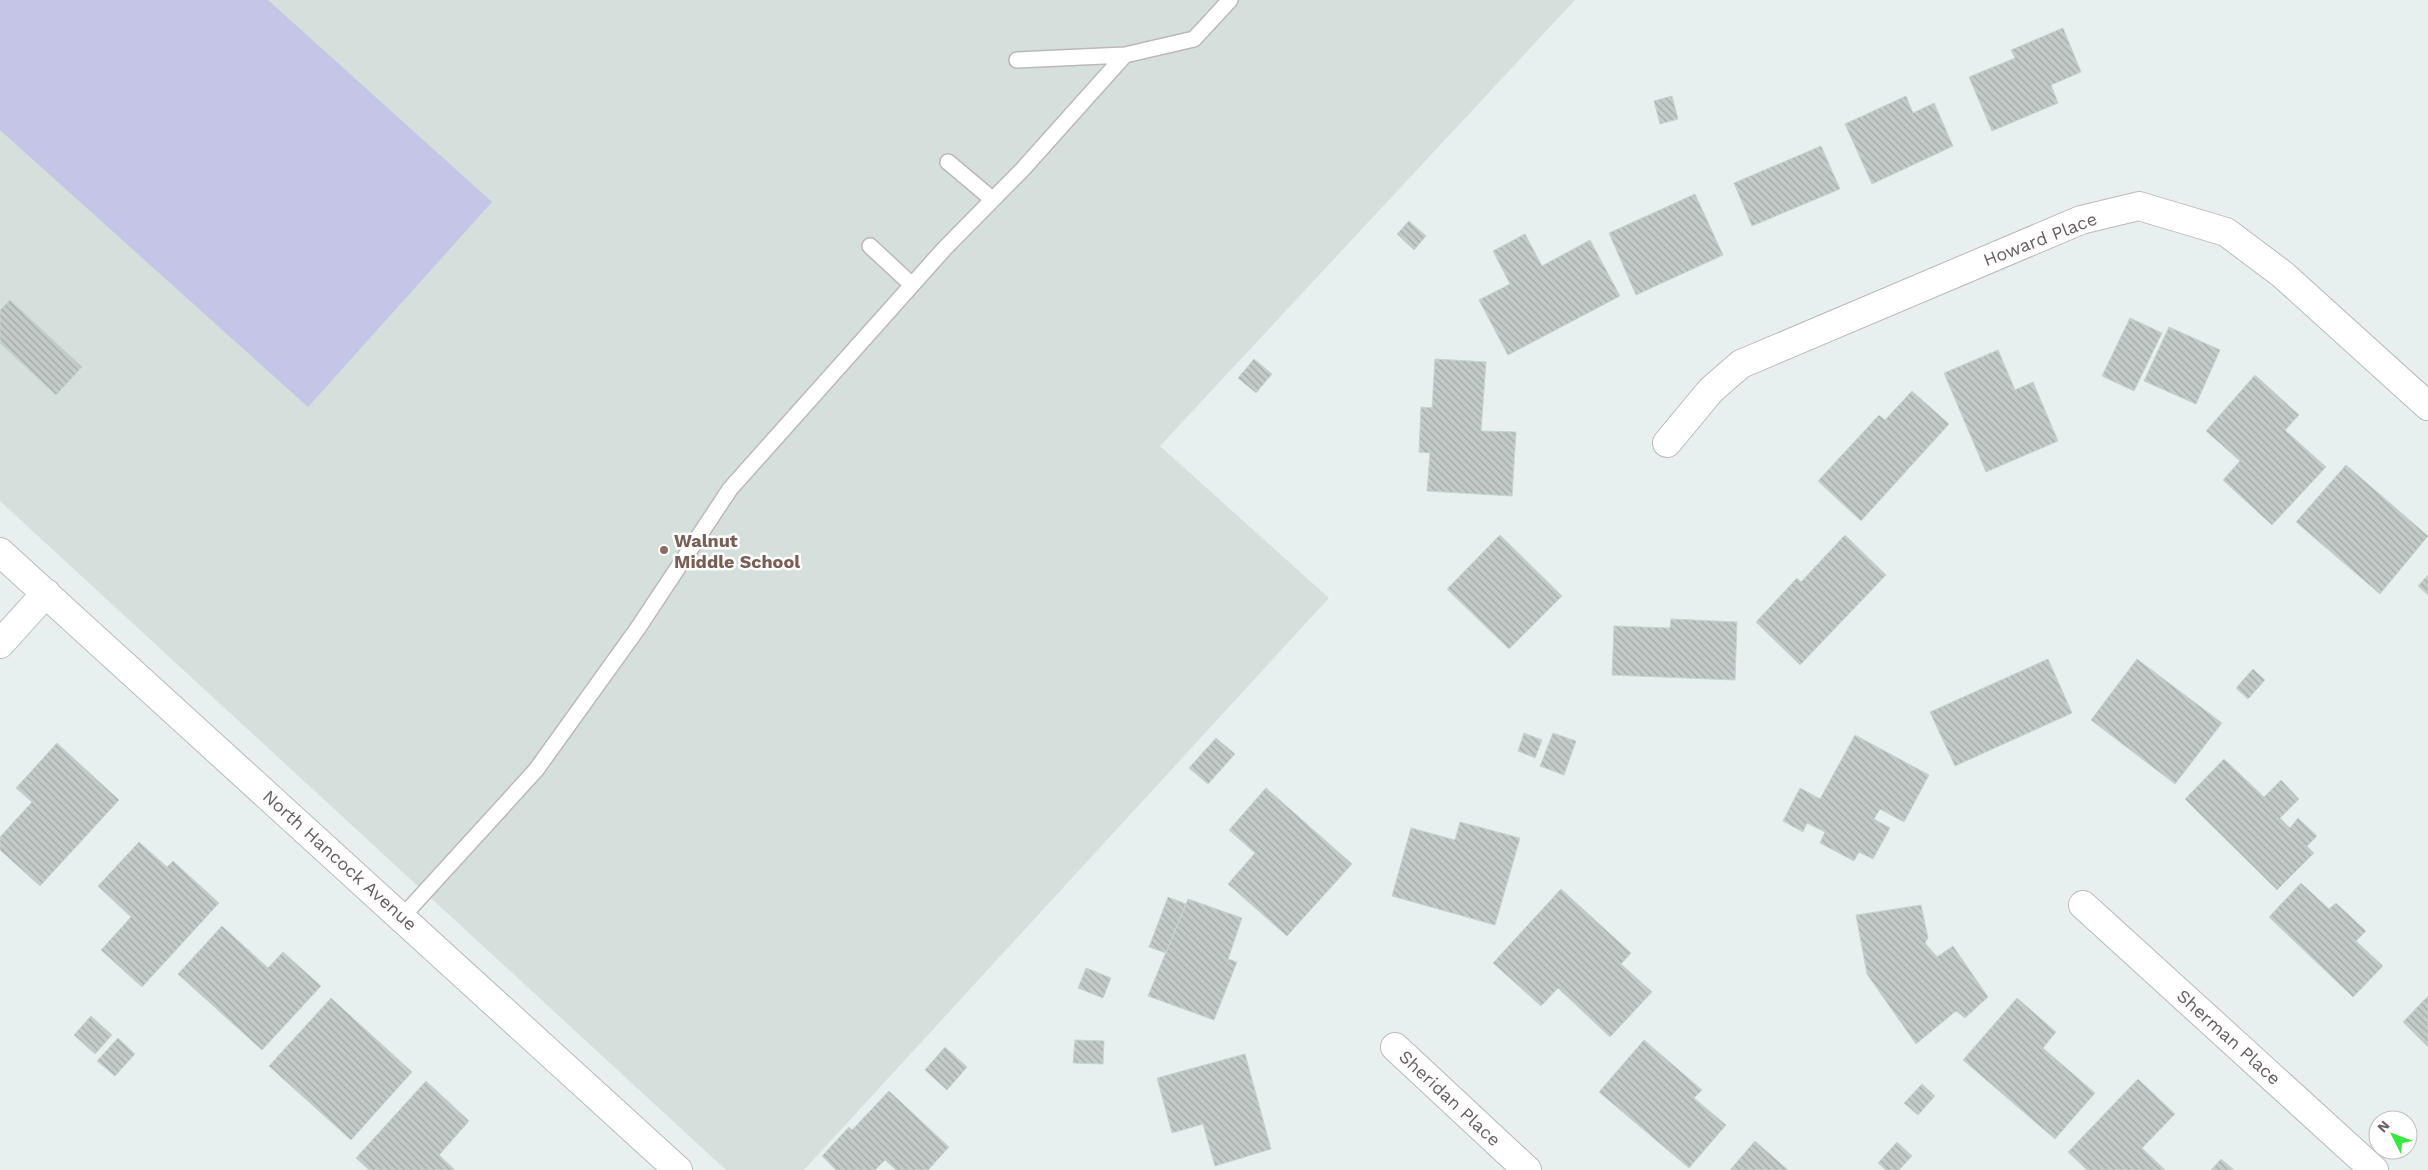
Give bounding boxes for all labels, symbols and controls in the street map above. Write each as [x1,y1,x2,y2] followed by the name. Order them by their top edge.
[1980,208,2100,270] street label: Howard Place
[674,530,800,572] place label: Walnut Middle School
[658,544,670,556] marker: Walnut Middle School
[259,785,421,935] street label: North Hancock Avenue
[2173,985,2285,1089] street label: Sherman Place
[1395,1046,1505,1150] street label: Sheridan Place
[2368,1110,2418,1160] north arrow
[2374,1117,2393,1136] text: N

